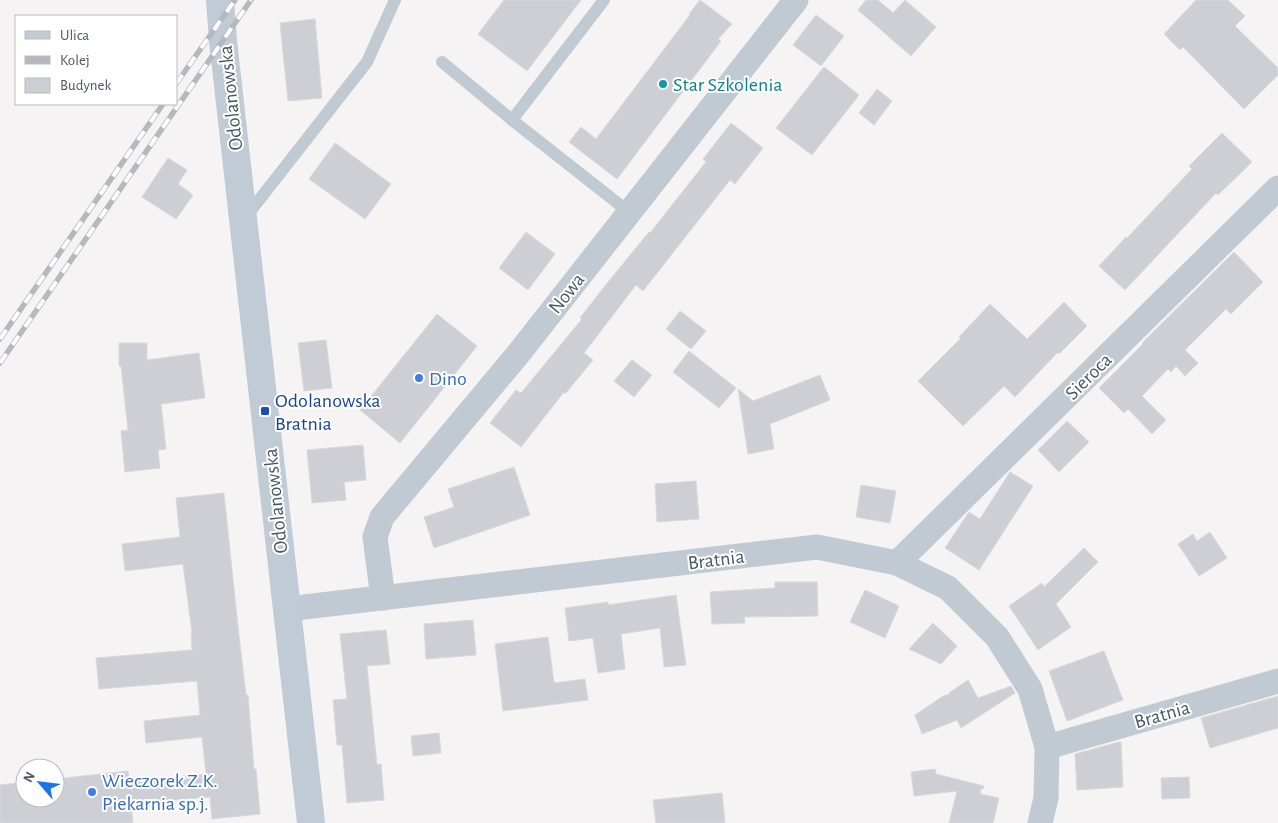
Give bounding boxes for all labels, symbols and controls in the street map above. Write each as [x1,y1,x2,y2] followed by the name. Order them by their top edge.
[15,15,178,105] legend
[60,28,89,43] text: Ulica
[216,44,246,151] street label: Odolanowska
[60,53,90,68] text: Kolej
[673,75,782,95] place label: Star Szkolenia
[60,78,112,93] text: Budynek
[657,78,669,90] marker: Star Szkolenia
[545,270,589,318] street label: Nowa
[1062,350,1116,404] street label: Sieroca
[429,369,467,389] place label: Dino
[413,372,425,384] marker: Dino
[275,391,381,434] place label: Odolanowska Bratnia
[259,405,271,417] marker: Odolanowska Bratnia
[261,447,291,554] street label: Odolanowska
[687,547,746,573] street label: Bratnia
[1132,698,1192,732] street label: Bratnia
[15,758,65,808] north arrow
[21,770,38,785] text: N
[102,771,218,814] place label: Wieczorek Z.K. Piekarnia sp.j.
[86,786,98,798] marker: Wieczorek Z.K. Piekarnia sp.j.

